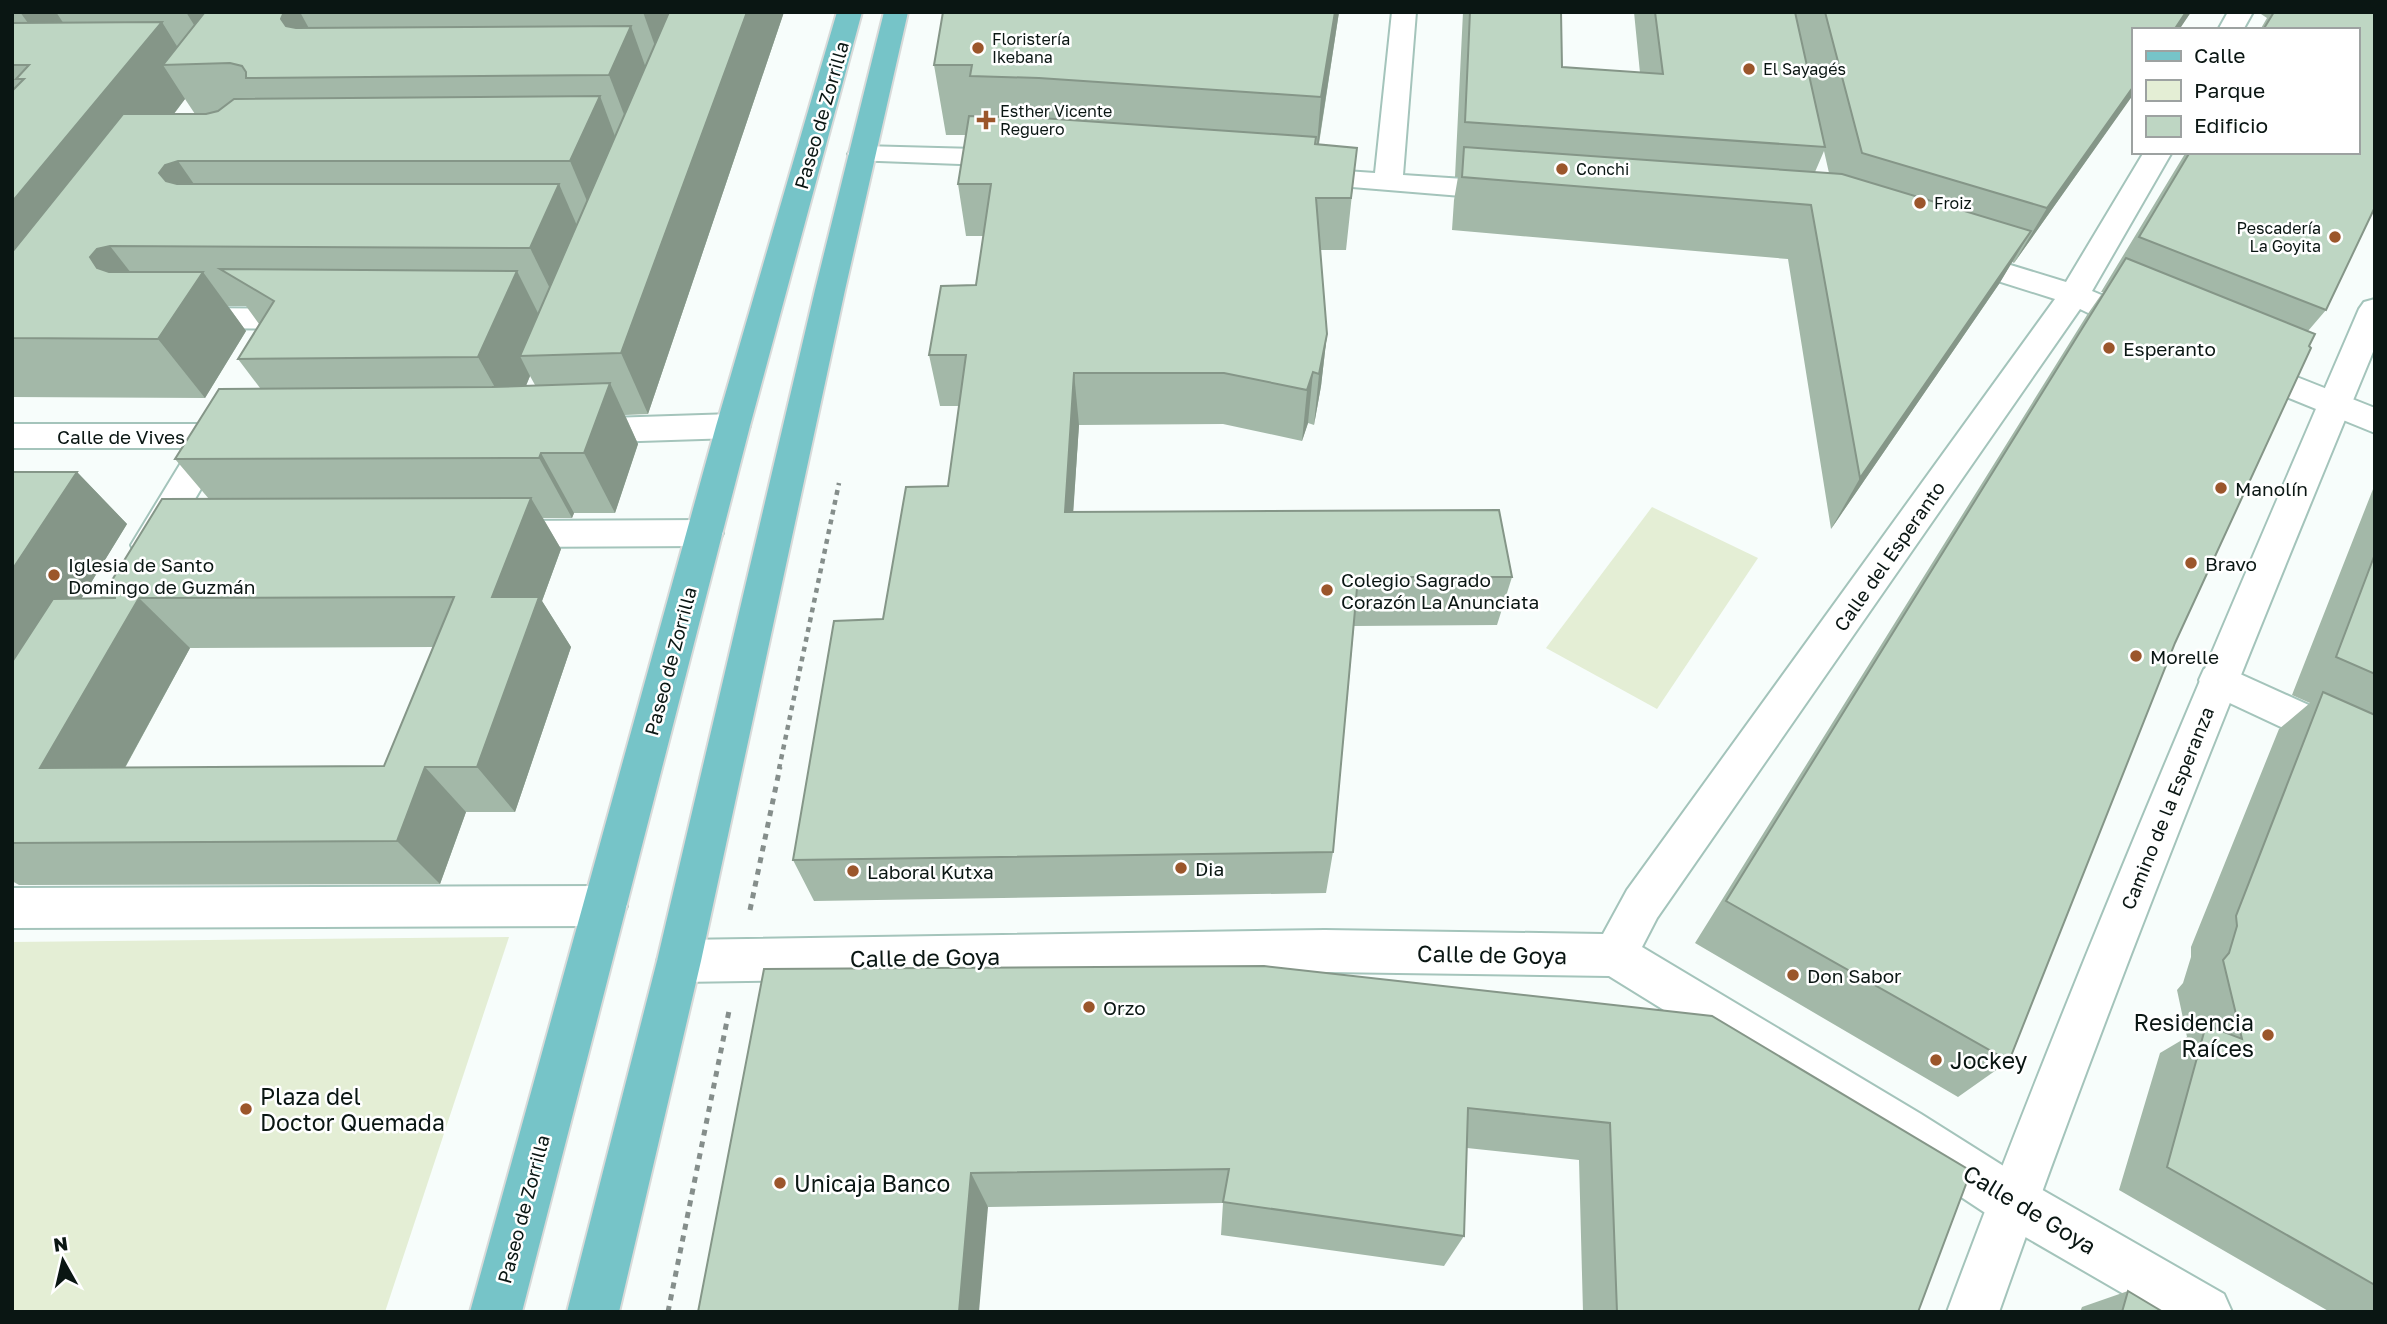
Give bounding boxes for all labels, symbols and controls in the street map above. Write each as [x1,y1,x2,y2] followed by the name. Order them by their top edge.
[2132,28,2359,154] legend
[992,29,1070,67] place label: Floristería Ikebana
[789,38,853,192] street label: Paseo de Zorrilla
[970,40,986,56] marker: Floristería Ikebana
[2194,42,2246,68] text: Calle
[1763,59,1846,79] place label: El Sayagés
[1741,61,1757,77] marker: El Sayagés
[2194,77,2265,103] text: Parque
[1000,101,1112,139] place label: Esther Vicente Reguero
[978,112,994,128] marker: Esther Vicente Reguero
[2194,112,2268,138] text: Edificio
[1576,159,1629,179] place label: Conchi
[1554,161,1570,177] marker: Conchi
[1934,193,1972,213] place label: Froiz
[1912,195,1928,211] marker: Froiz
[2236,218,2321,256] place label: Pescadería La Goyita
[2327,229,2343,245] marker: Pescadería La Goyita
[2123,337,2216,360] place label: Esperanto
[2101,340,2117,356] marker: Esperanto
[57,425,185,448] street label: Calle de Vives
[1829,477,1949,635] street label: Calle del Esperanto
[2235,477,2308,500] place label: Manolín
[2213,480,2229,496] marker: Manolín
[2205,552,2257,575] place label: Bravo
[68,553,255,598] place label: Iglesia de Santo Domingo de Guzmán
[2183,555,2199,571] marker: Bravo
[46,567,62,583] marker: Iglesia de Santo Domingo de Guzmán
[1341,568,1539,613] place label: Colegio Sagrado Corazón La Anunciata
[1319,582,1335,598] marker: Colegio Sagrado Corazón La Anunciata
[639,584,701,738] street label: Paseo de Zorrilla
[2150,645,2219,668] place label: Morelle
[2128,648,2144,664] marker: Morelle
[2116,703,2218,913] street label: Camino de la Esperanza
[1195,857,1224,880] place label: Dia
[867,860,994,883] place label: Laboral Kutxa
[1173,860,1189,876] marker: Dia
[845,863,861,879] marker: Laboral Kutxa
[1417,939,1567,969] street label: Calle de Goya
[850,942,1000,972] street label: Calle de Goya
[1807,964,1902,987] place label: Don Sabor
[1785,967,1801,983] marker: Don Sabor
[1103,996,1146,1019] place label: Orzo
[1081,999,1097,1015] marker: Orzo
[2134,1008,2254,1062] place label: Residencia Raíces
[2260,1027,2276,1043] marker: Residencia Raíces
[1950,1046,2028,1074] place label: Jockey
[1928,1052,1944,1068] marker: Jockey
[260,1082,445,1136] place label: Plaza del Doctor Quemada
[238,1101,254,1117] marker: Plaza del Doctor Quemada
[492,1132,554,1286] street label: Paseo de Zorrilla
[1958,1158,2102,1260] street label: Calle de Goya
[794,1169,950,1197] place label: Unicaja Banco
[772,1175,788,1191] marker: Unicaja Banco
[28,1226,98,1296] north arrow
[52,1231,69,1256] text: N

